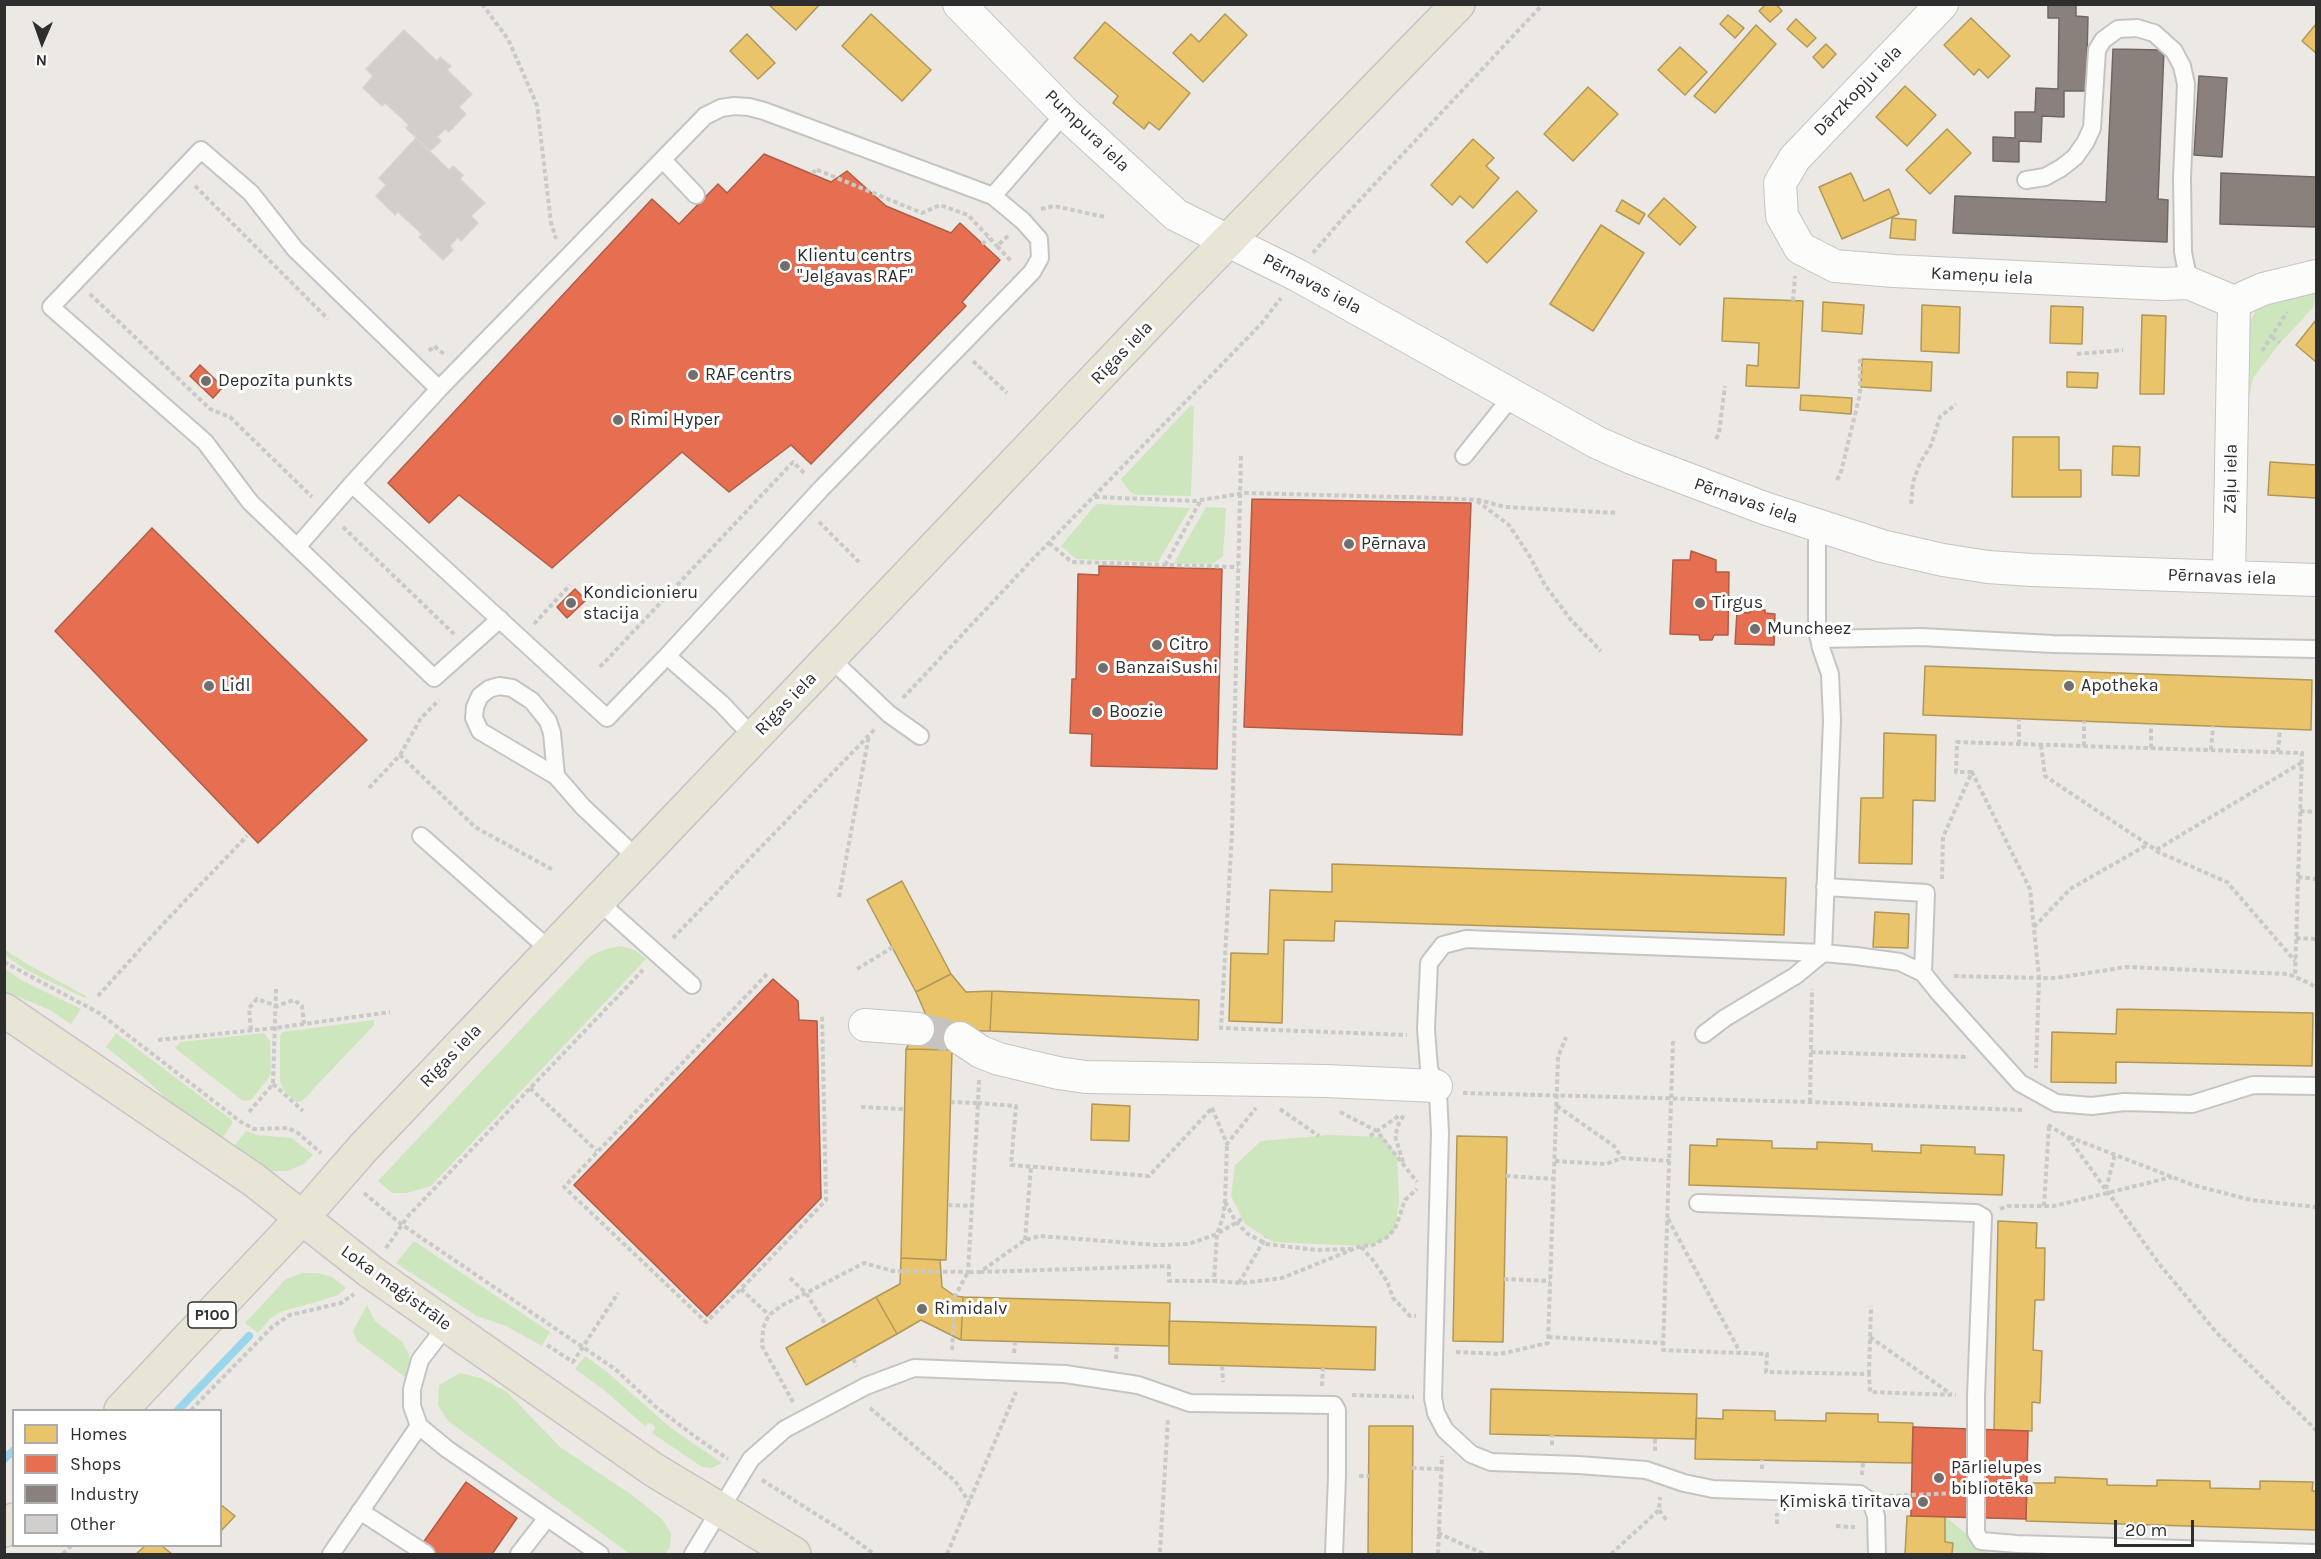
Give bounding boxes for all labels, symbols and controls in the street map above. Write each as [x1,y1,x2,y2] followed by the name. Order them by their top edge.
[12,12,72,72] north arrow
[1809,41,1907,141] street label: Dārzkopju iela
[35,51,47,70] text: N
[1040,85,1134,177] street label: Pumpura iela
[797,245,913,288] place label: Klientu centrs "Jelgavas RAF"
[1259,249,1365,319] street label: Pērnavas iela
[778,259,792,273] marker: Klientu centrs "Jelgavas RAF"
[1930,263,2034,289] street label: Kameņu iela
[1087,317,1157,389] street label: Rīgas iela
[705,364,792,386] place label: RAF centrs
[686,368,700,382] marker: RAF centrs
[218,370,353,392] place label: Depozīta punkts
[199,374,213,388] marker: Depozīta punkts
[630,409,720,431] place label: Rimi Hyper
[611,413,625,427] marker: Rimi Hyper
[2220,444,2242,514] street label: Zāļu iela
[1691,473,1801,529] street label: Pērnavas iela
[1361,533,1426,555] place label: Pērnava
[1342,537,1356,551] marker: Pērnava
[2167,564,2277,590] street label: Pērnavas iela
[583,582,698,624] place label: Kondicionieru stacija
[1712,592,1763,614] place label: Tirgus
[564,596,578,610] marker: Kondicionieru stacija
[1693,596,1707,610] marker: Tirgus
[1767,618,1851,640] place label: Muncheez
[1748,622,1762,636] marker: Muncheez
[1169,634,1209,656] place label: Citro
[1150,638,1164,652] marker: Citro
[1115,657,1218,679] place label: BanzaiSushi
[1096,661,1110,675] marker: BanzaiSushi
[751,668,821,740] street label: Rīgas iela
[221,675,250,697] place label: Lidl
[2081,675,2159,697] place label: Apotheka
[202,679,216,693] marker: Lidl
[2062,679,2076,693] marker: Apotheka
[1109,701,1163,723] place label: Boozie
[1090,705,1104,719] marker: Boozie
[416,1020,486,1092] street label: Rīgas iela
[336,1241,456,1335] street label: Loka maģistrāle
[934,1298,1007,1320] place label: Rimidalv
[188,1302,236,1328] road number: P100
[915,1302,929,1316] marker: Rimidalv
[12,1409,222,1547] legend
[70,1423,127,1445] text: Homes
[70,1453,122,1475] text: Shops
[1951,1457,2042,1500] place label: Pārlielupes bibliotēka
[1932,1471,1946,1485] marker: Pārlielupes bibliotēka
[70,1483,139,1505] text: Industry
[1779,1491,1911,1513] place label: Ķīmiskā tīrītava
[1916,1495,1930,1509] marker: Ķīmiskā tīrītava
[2117,1508,2196,1546] scale bar
[70,1513,115,1535] text: Other
[2125,1519,2167,1541] text: 20 m

